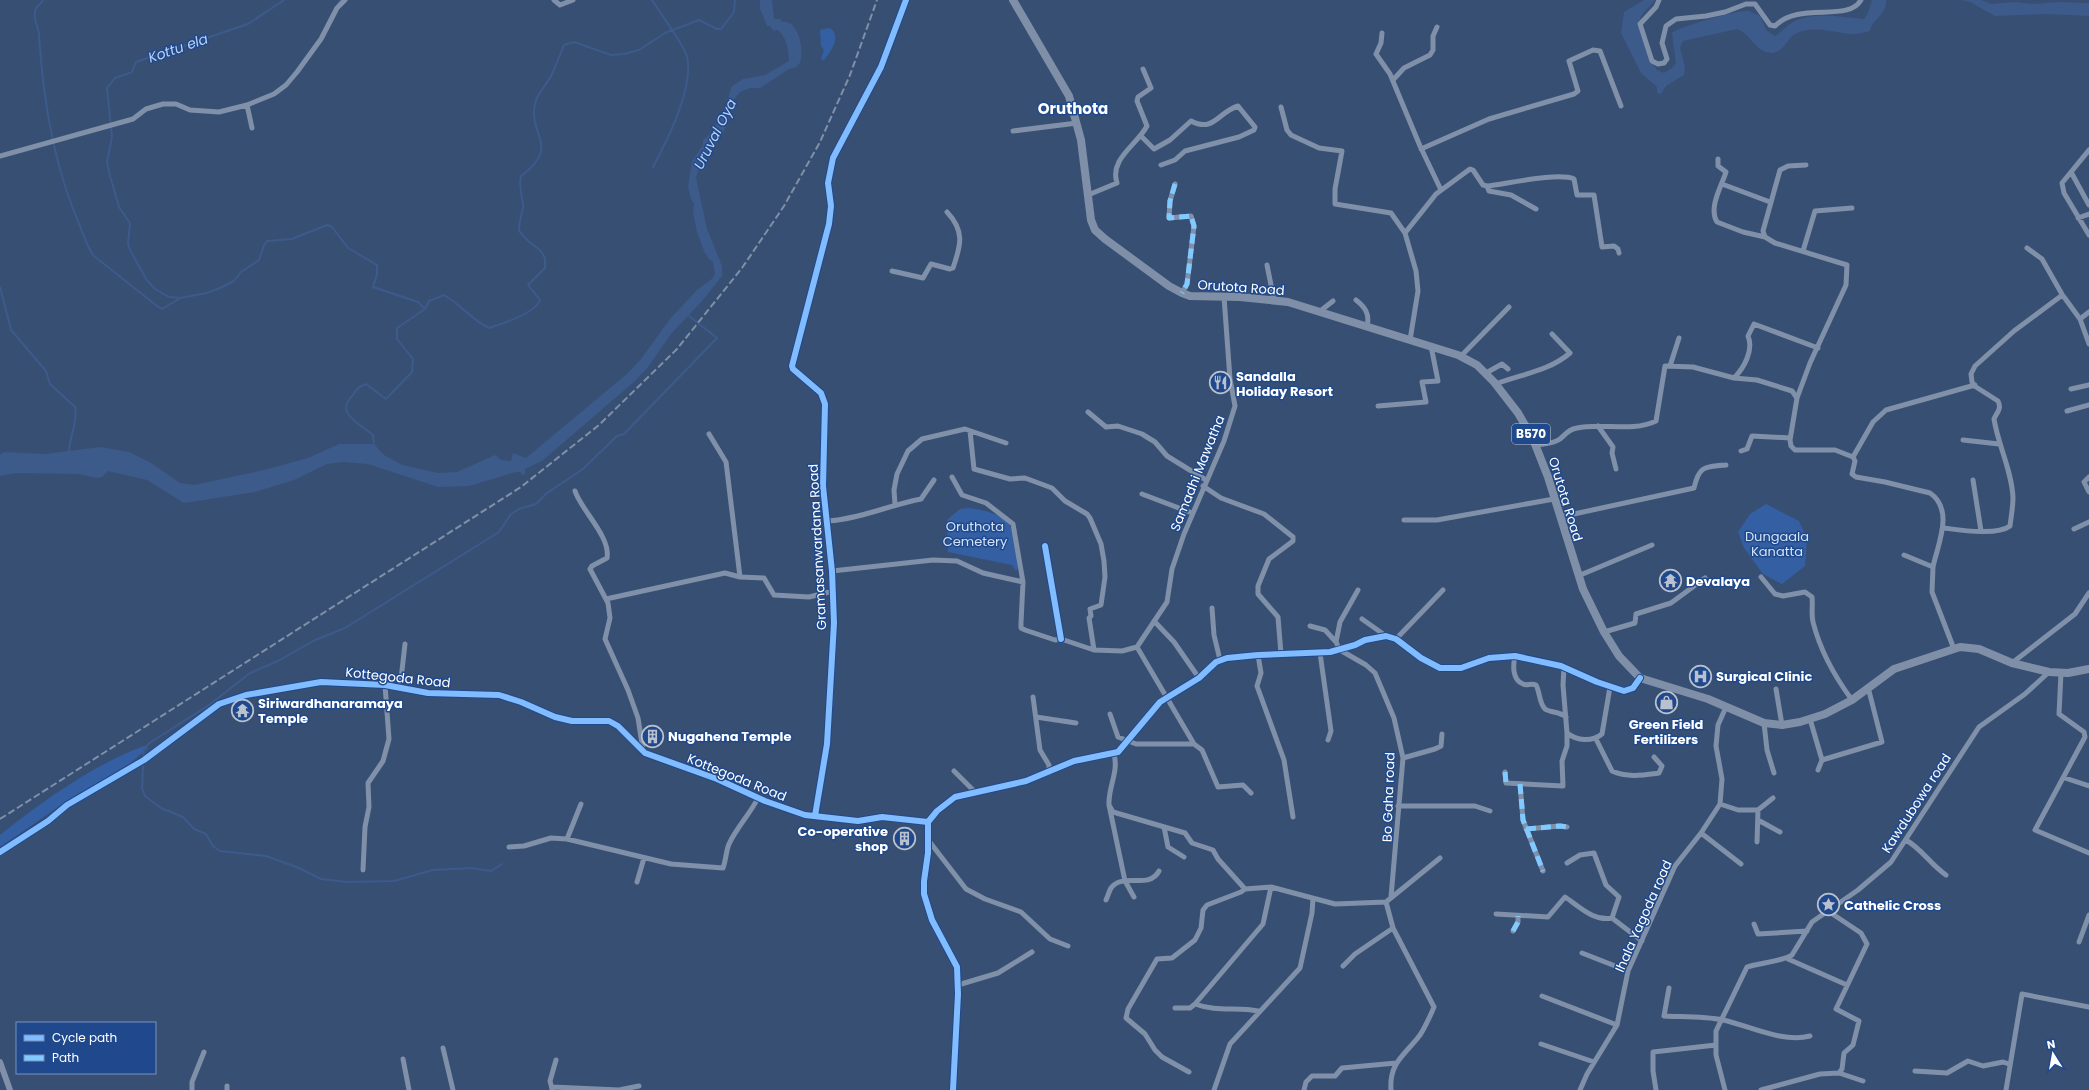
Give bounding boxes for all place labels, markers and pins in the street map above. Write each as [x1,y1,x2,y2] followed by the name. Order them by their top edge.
[1236,367,1333,401] place label: Sandalla Holiday Resort
[1207,370,1233,396] restaurant icon: Sandalla Holiday Resort
[1658,568,1684,594] temple icon: Devalaya
[1686,572,1750,591] place label: Devalaya
[1688,663,1714,689] hospital icon: Surgical Clinic
[1716,667,1812,686] place label: Surgical Clinic
[1653,689,1679,715] shop icon: Green Field Fertilizers
[258,694,403,728] place label: Siriwardhanaramaya Temple
[229,697,255,723] temple icon: Siriwardhanaramaya Temple
[1629,715,1703,749] place label: Green Field Fertilizers
[640,723,666,749] building icon: Nugahena Temple
[668,727,791,746] place label: Nugahena Temple
[798,822,888,856] place label: Co-operative shop
[891,825,917,851] building icon: Co-operative shop
[1816,892,1842,918] place icon: Cathelic Cross
[1844,896,1941,915] place label: Cathelic Cross

